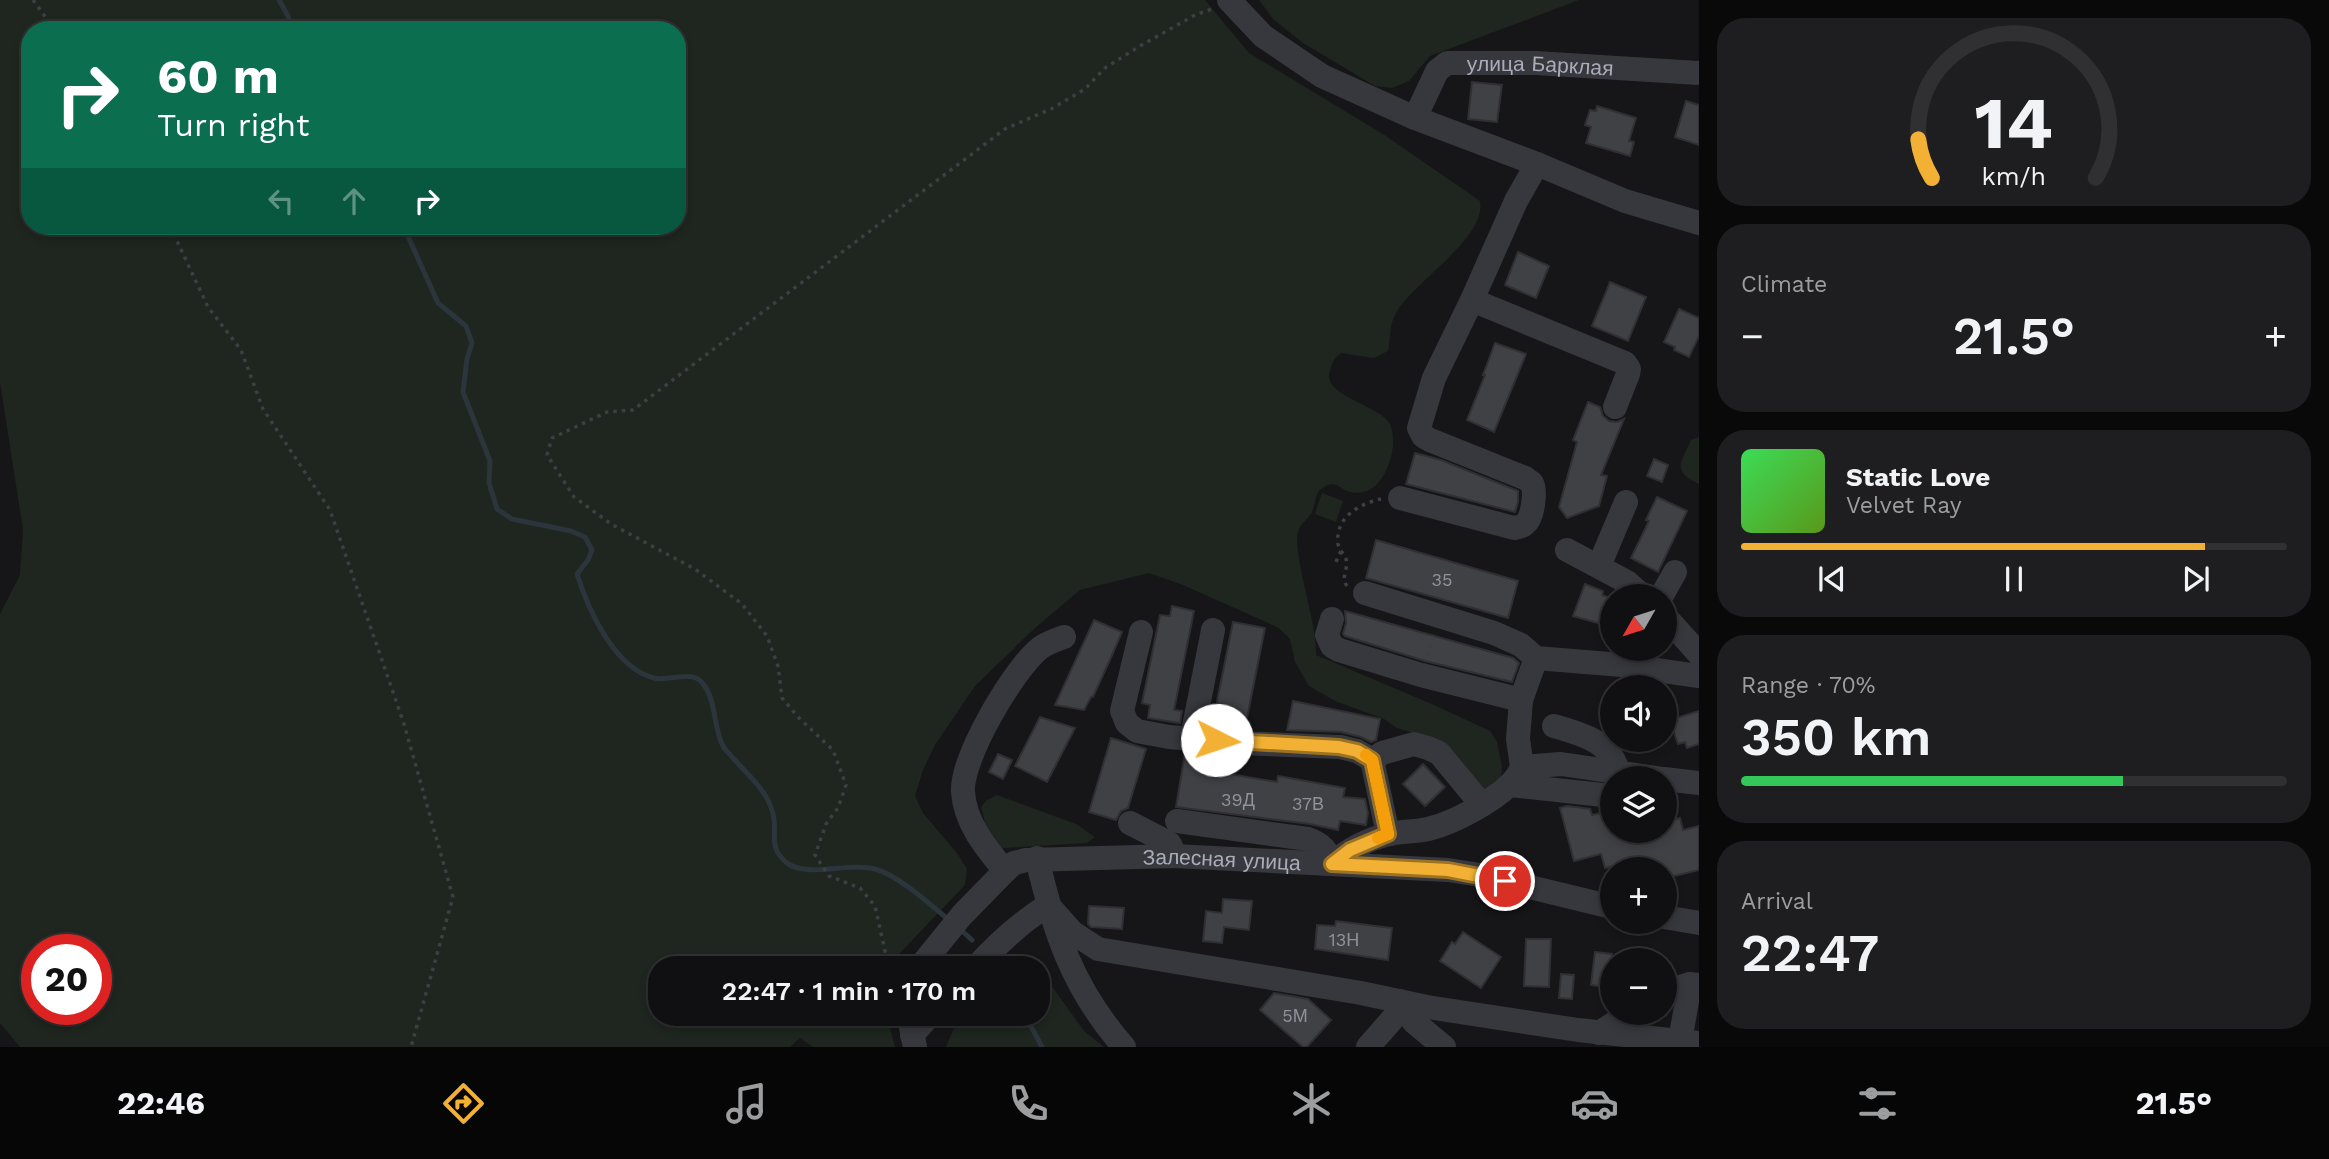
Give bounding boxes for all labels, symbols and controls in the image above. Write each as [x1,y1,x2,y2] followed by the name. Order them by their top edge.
[157,47,279,105] text: 60 m
[42,49,133,140] icon: right
[1467,50,1614,80] street label: улица Барклая
[1975,80,2053,166] text: 14
[157,106,309,144] text: Turn right
[1982,162,2046,191] text: km/h
[262,182,300,220] icon: left
[335,182,373,220] icon: ahead
[408,182,446,220] icon: right
[1741,271,1827,298] text: Climate
[1953,306,2075,367] text: 21.5°
[1741,314,1764,358] text: −
[2264,314,2287,358] text: +
[1846,462,1990,492] text: Static Love
[1846,492,1962,519] text: Velvet Ray
[1813,560,1851,598] icon: previous
[1995,560,2033,598] icon: pause
[2177,560,2215,598] icon: next
[1432,569,1452,590] house number: 35
[1600,584,1676,662] north arrow
[1600,584,1677,1025] map controls
[1741,672,1875,699] text: Range · 70%
[1600,675,1677,752] button: sound
[1180,703,1254,777] position arrow
[1741,707,1931,768] text: 350 km
[1600,766,1677,843] button: layers
[1221,789,1255,810] house number: 39Д
[1292,793,1324,814] house number: 37В
[1142,843,1302,875] street label: Залесная улица
[1475,851,1535,911] pin
[1600,857,1677,934] button: +
[1486,862,1524,900] icon: arrive
[1741,888,1813,915] text: Arrival
[1741,923,1879,984] text: 22:47
[1329,929,1359,950] house number: 13Н
[21,934,112,1025] speed limit sign: 20
[1600,948,1677,1025] button: −
[722,976,976,1006] text: 22:47 · 1 min · 170 m
[1282,1005,1308,1026] house number: 5М
[439,1079,488,1128] icon: directions
[722,1079,771,1128] icon: music
[1004,1079,1053,1128] icon: phone
[1287,1079,1336,1128] icon: climate
[1570,1079,1619,1128] icon: car
[1853,1079,1902,1128] icon: filters
[117,1084,205,1122] text: 22:46
[2135,1084,2212,1122] text: 21.5°

